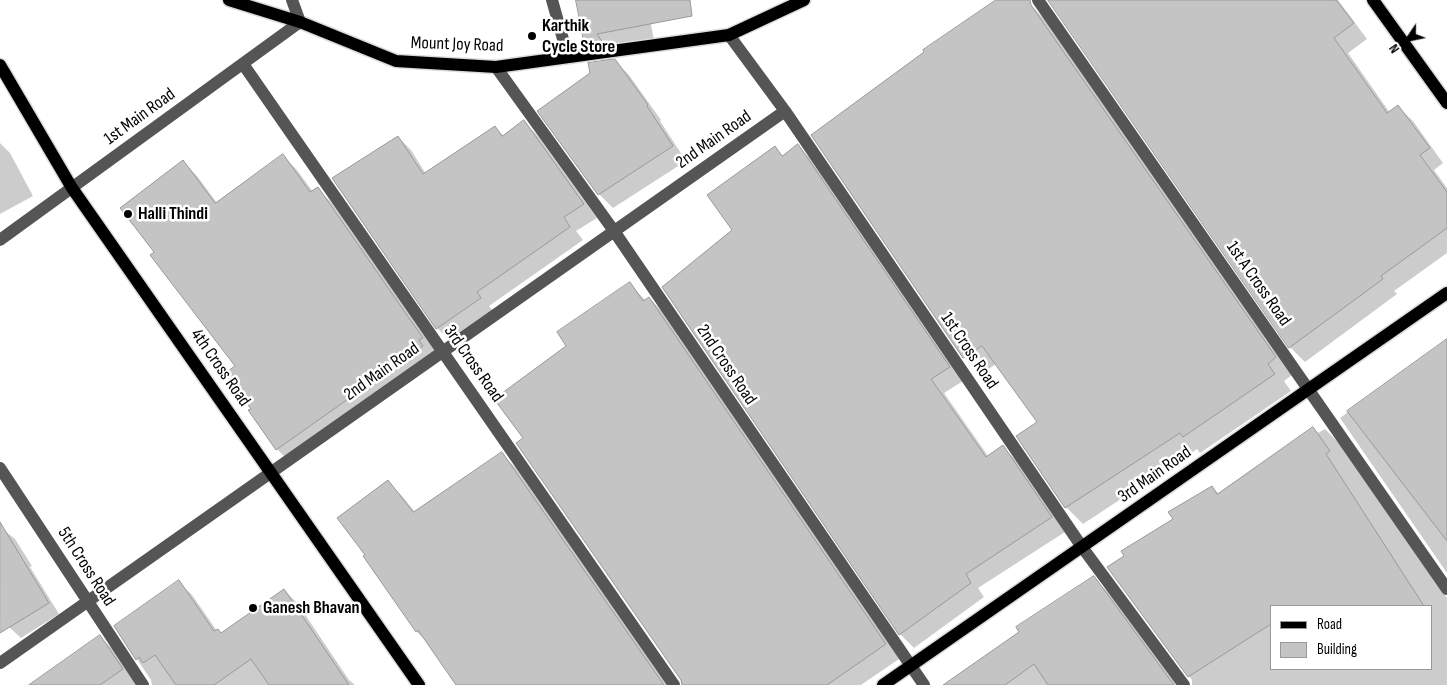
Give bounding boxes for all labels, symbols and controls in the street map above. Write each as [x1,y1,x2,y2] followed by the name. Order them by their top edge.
[542,15,615,58] place label: Karthik Cycle Store
[1382,15,1432,65] north arrow
[526,30,538,42] marker: Karthik Cycle Store
[410,33,504,57] street label: Mount Joy Road
[1385,41,1403,57] text: N
[100,84,180,150] street label: 1st Main Road
[672,106,756,174] street label: 2nd Main Road
[138,203,208,225] place label: Halli Thindi
[122,208,134,220] marker: Halli Thindi
[1221,238,1295,330] street label: 1st A Cross Road
[936,309,1002,393] street label: 1st Cross Road
[439,321,507,407] street label: 3rd Cross Road
[691,321,761,409] street label: 2nd Cross Road
[185,325,255,411] street label: 4th Cross Road
[340,338,424,406] street label: 2nd Main Road
[1114,442,1196,508] street label: 3rd Main Road
[52,523,120,611] street label: 5th Cross Road
[263,597,360,619] place label: Ganesh Bhavan
[247,602,259,614] marker: Ganesh Bhavan
[1270,605,1432,670] legend
[1317,615,1342,634] text: Road
[1317,640,1357,659] text: Building

